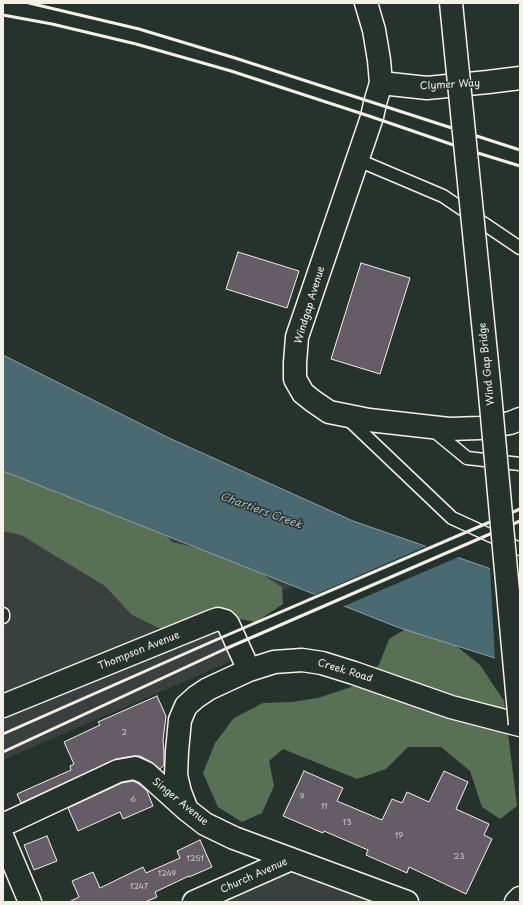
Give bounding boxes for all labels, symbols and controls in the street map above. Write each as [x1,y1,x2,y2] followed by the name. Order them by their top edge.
[420,77,480,93] street label: Clymer Way
[293,265,327,345] street label: Windgap Avenue
[477,322,497,406] street label: Wind Gap Bridge
[218,490,304,532] water label: Chartiers Creek
[97,629,181,673] street label: Thompson Avenue
[316,657,374,685] street label: Creek Road
[121,728,127,738] house number: 2
[150,776,210,828] street label: Singer Avenue
[300,792,304,802] house number: 9
[130,795,136,805] house number: 6
[321,802,327,812] house number: 11
[343,818,351,828] house number: 13
[395,831,403,841] house number: 19
[454,852,464,862] house number: 23
[186,854,204,864] house number: 1251
[219,856,289,896] street label: Church Avenue
[158,869,176,879] house number: 1249
[130,882,148,892] house number: 1247

